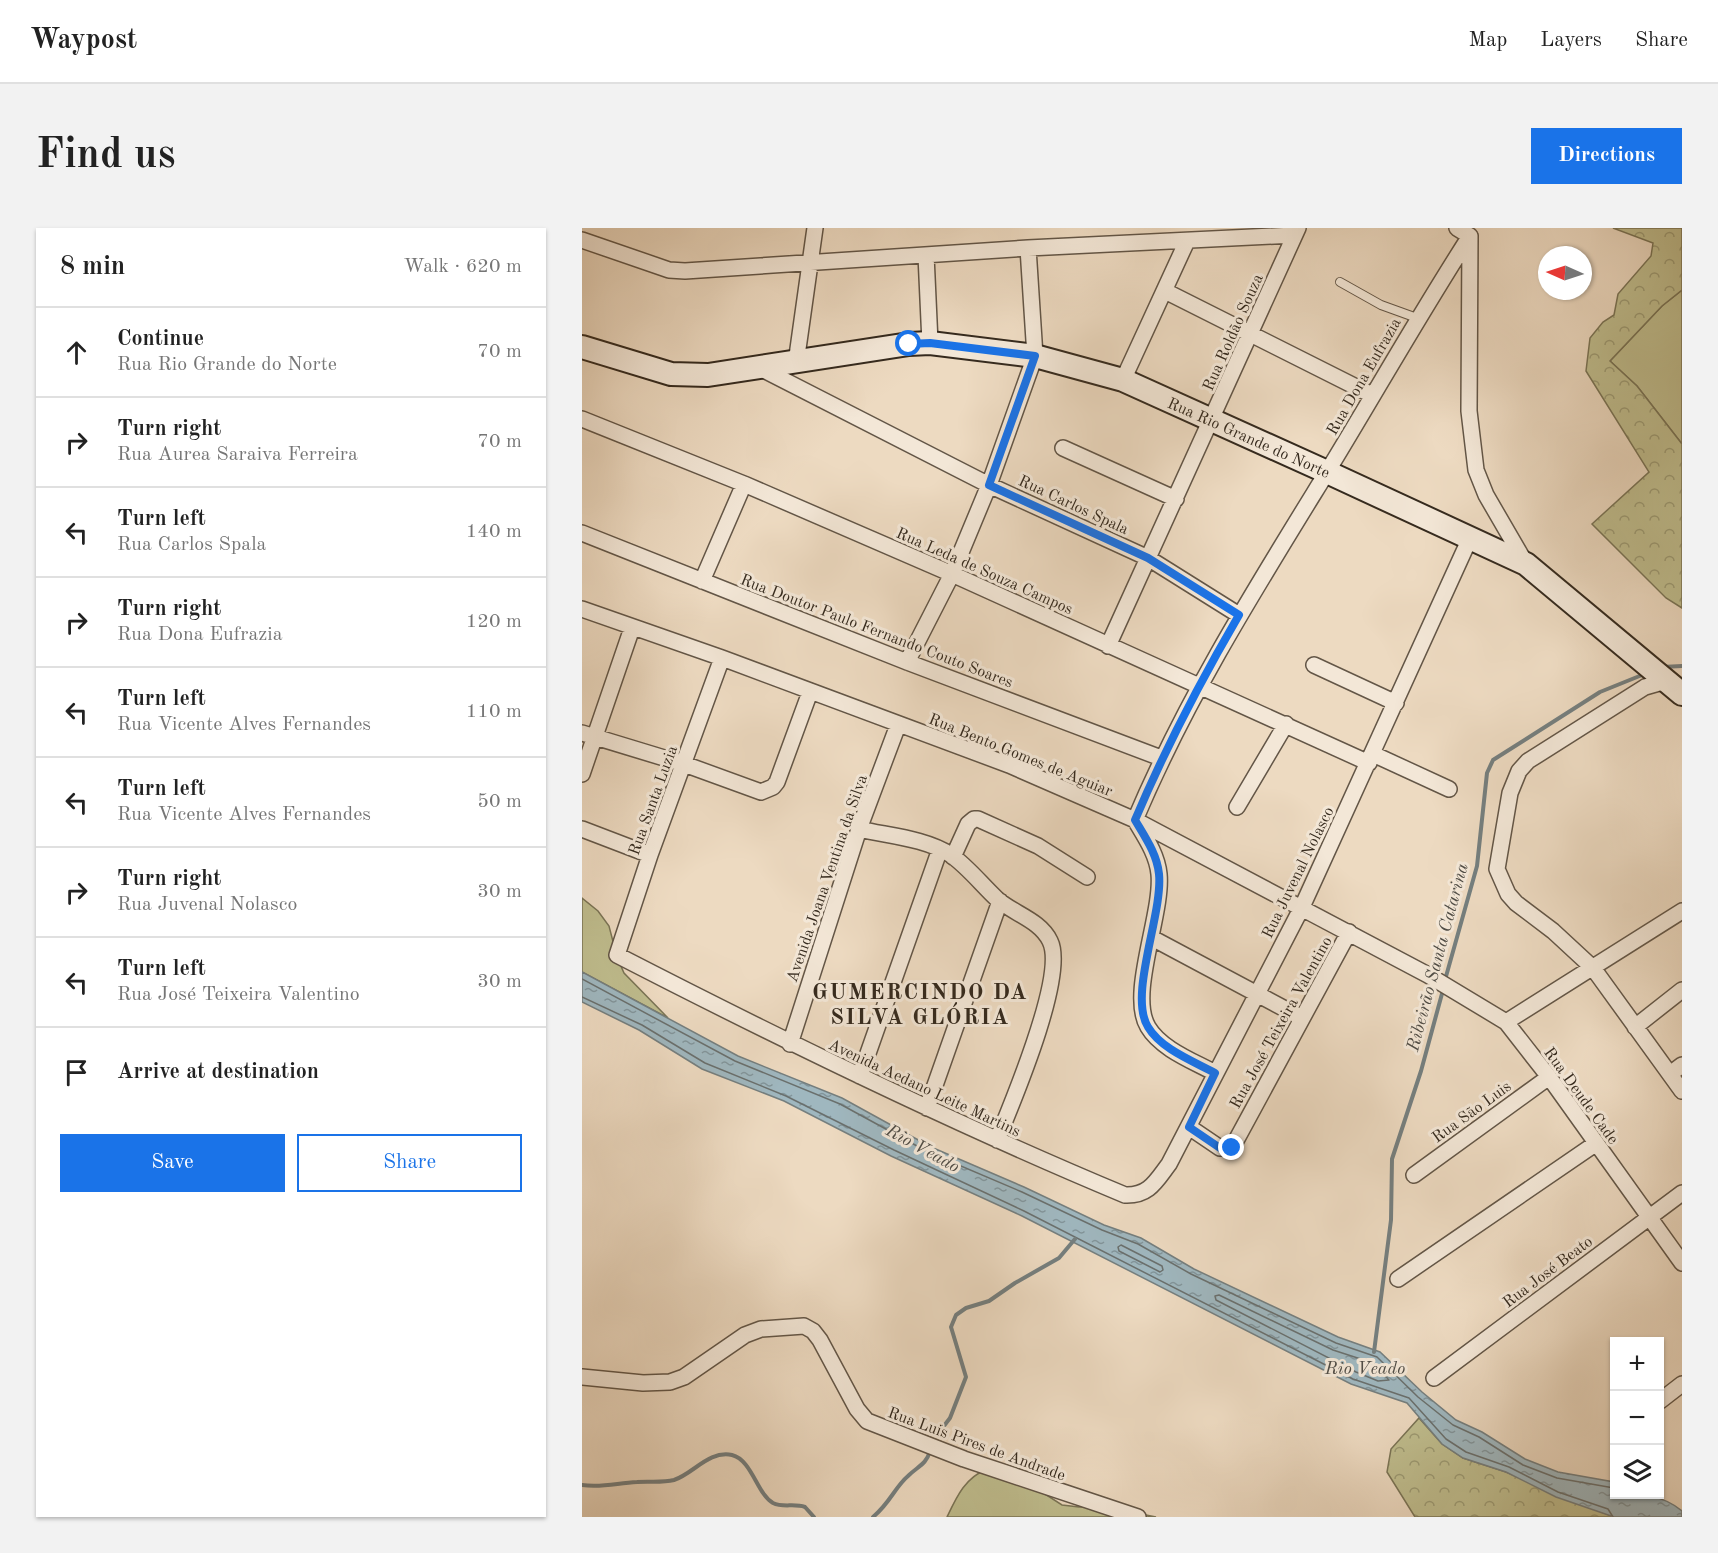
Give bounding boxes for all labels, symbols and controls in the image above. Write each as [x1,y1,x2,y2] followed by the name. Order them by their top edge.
[30,27,137,55] text: Waypost
[1468,30,1507,51] text: Map
[1540,30,1602,51] text: Layers
[1635,30,1688,51] text: Share
[1531,128,1682,184] button: Directions
[36,135,175,177] text: Find us
[1538,246,1592,300] north arrow
[60,254,125,280] text: 8 min
[403,257,522,277] text: Walk · 620 m
[1201,272,1267,394] street label: Rua Roldão Souza
[1325,316,1405,438] street label: Rua Dona Eufrazia
[117,328,204,350] text: Continue
[895,330,921,356] route start
[60,336,93,369] icon: ahead
[477,342,522,362] text: 70 m
[117,355,337,375] text: Rua Rio Grande do Norte
[1165,396,1332,482] street label: Rua Rio Grande do Norte
[117,418,221,440] text: Turn right
[60,426,93,459] icon: right
[477,432,522,452] text: 70 m
[117,445,358,465] text: Rua Aurea Saraiva Ferreira
[1016,473,1131,538] street label: Rua Carlos Spala
[117,508,206,530] text: Turn left
[60,516,93,549] icon: left
[466,522,522,542] text: 140 m
[893,526,1075,618] street label: Rua Leda de Souza Campos
[117,535,266,555] text: Rua Carlos Spala
[738,572,1015,691] street label: Rua Doutor Paulo Fernando Couto Soares
[117,598,221,620] text: Turn right
[60,606,93,639] icon: right
[466,612,522,632] text: 120 m
[117,625,283,645] text: Rua Dona Eufrazia
[117,688,206,710] text: Turn left
[60,696,93,729] icon: left
[466,702,522,722] text: 110 m
[926,712,1115,800] street label: Rua Bento Gomes de Aguiar
[117,715,371,735] text: Rua Vicente Alves Fernandes
[627,744,681,858] street label: Rua Santa Luzia
[785,773,871,985] street label: Avenida Joana Ventina da Silva
[117,778,206,800] text: Turn left
[60,786,93,819] icon: left
[477,792,522,812] text: 50 m
[1260,804,1338,941] street label: Rua Juvenal Nolasco
[117,805,371,825] text: Rua Vicente Alves Fernandes
[1404,861,1472,1054] water label: Ribeirão Santa Catarina
[117,868,221,890] text: Turn right
[60,876,93,909] icon: right
[477,882,522,902] text: 30 m
[117,895,297,915] text: Rua Juvenal Nolasco
[1228,934,1336,1112] street label: Rua José Teixeira Valentino
[117,958,206,980] text: Turn left
[60,966,93,999] icon: left
[477,972,522,992] text: 30 m
[812,982,1028,1029] district label: GUMERCINDO DA SILVA GLÓRIA
[117,985,360,1005] text: Rua José Teixeira Valentino
[826,1037,1023,1140] street label: Avenida Aedano Leite Martins
[1540,1045,1621,1148] street label: Rua Deude Cade
[60,1056,93,1089] icon: arrive
[117,1061,319,1083] text: Arrive at destination
[1430,1079,1515,1146] street label: Rua São Luis
[882,1121,962,1176] water label: Rio Veado
[60,1134,285,1192] button: Save
[297,1134,522,1192] button: Share
[1218,1134,1244,1160] route end
[1500,1234,1596,1311] street label: Rua José Beato
[1610,1337,1664,1499] map controls
[1610,1337,1664,1391] button: +
[1324,1360,1405,1378] water label: Rio Veado
[1610,1391,1664,1445] button: −
[885,1405,1067,1484] street label: Rua Luis Pires de Andrade
[1610,1445,1664,1499] button: layers

